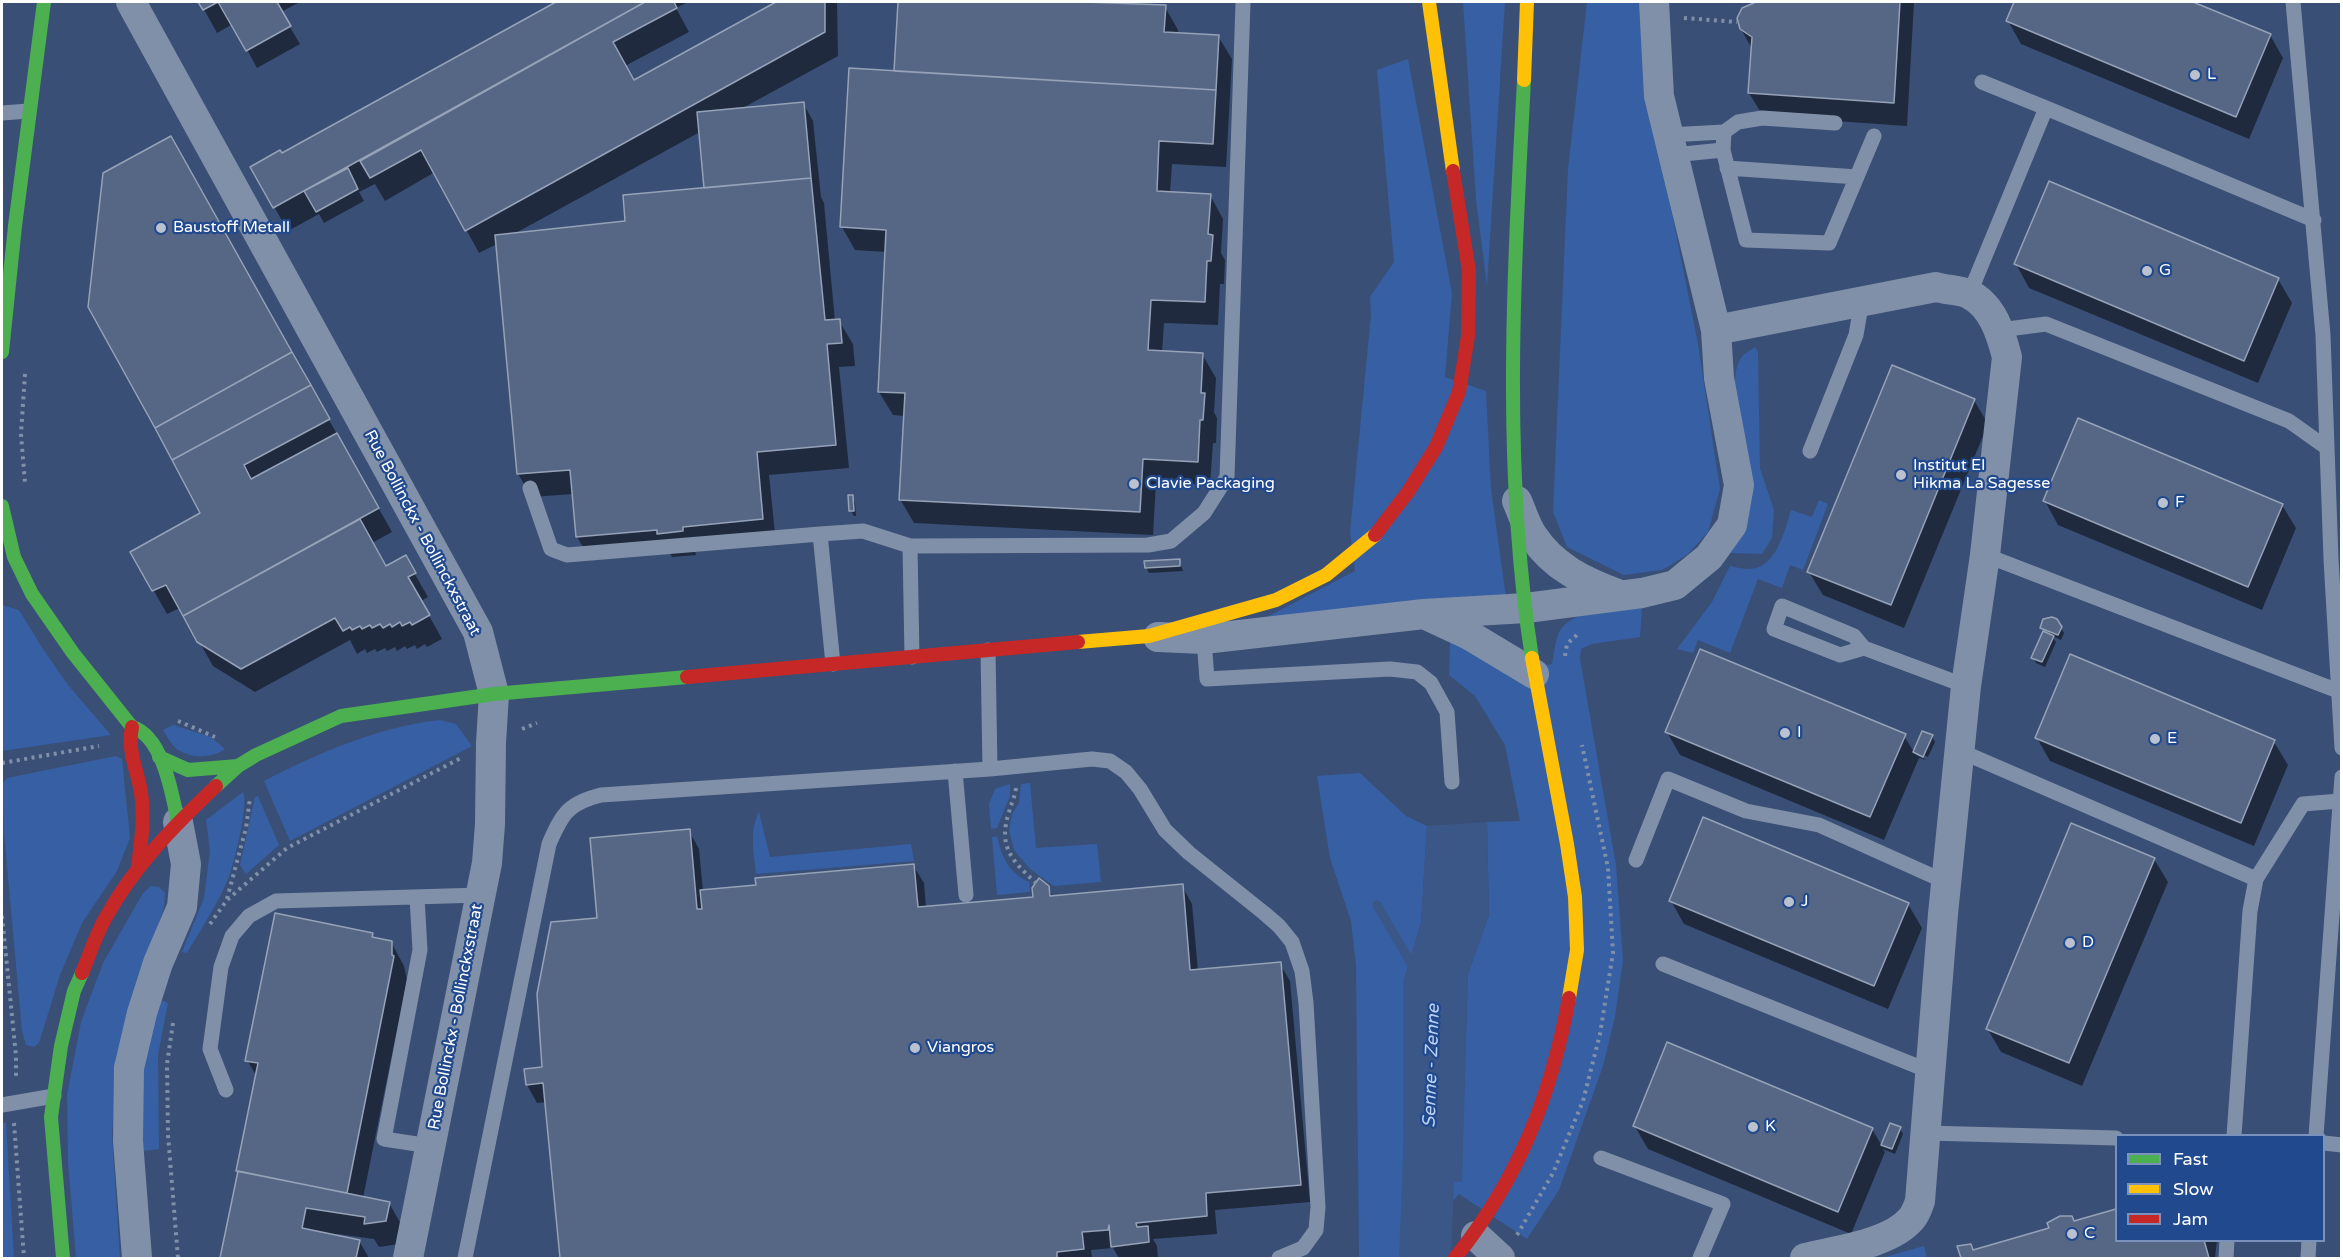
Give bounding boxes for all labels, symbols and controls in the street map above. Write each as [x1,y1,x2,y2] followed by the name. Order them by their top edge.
[2207,65,2216,85] place label: L
[2188,68,2202,82] marker: L
[173,218,290,238] place label: Baustoff Metall
[154,221,168,235] marker: Baustoff Metall
[2159,261,2171,281] place label: G
[2140,264,2154,278] marker: G
[360,427,484,639] street label: Rue Bollinckx - Bollinckxstraat
[1913,456,2050,494] place label: Institut El Hikma La Sagesse
[1894,468,1908,482] marker: Institut El Hikma La Sagesse
[1146,474,1275,494] place label: Clavie Packaging
[1127,477,1141,491] marker: Clavie Packaging
[2175,493,2185,513] place label: F
[2156,496,2170,510] marker: F
[1797,723,1802,743] place label: I
[1778,726,1792,740] marker: I
[2167,729,2177,749] place label: E
[2148,732,2162,746] marker: E
[1801,892,1808,912] place label: J
[1782,895,1796,909] marker: J
[425,902,487,1132] street label: Rue Bollinckx - Bollinckxstraat
[2082,933,2094,953] place label: D
[2063,936,2077,950] marker: D
[1419,1004,1445,1128] water label: Senne - Zenne
[927,1038,994,1058] place label: Viangros
[908,1041,922,1055] marker: Viangros
[1765,1117,1776,1137] place label: K
[1746,1120,1760,1134] marker: K
[2115,1134,2325,1242] legend
[2173,1148,2208,1170] text: Fast
[2173,1178,2214,1200] text: Slow
[2173,1208,2208,1230] text: Jam
[2084,1224,2095,1244] place label: C
[2065,1227,2079,1241] marker: C

